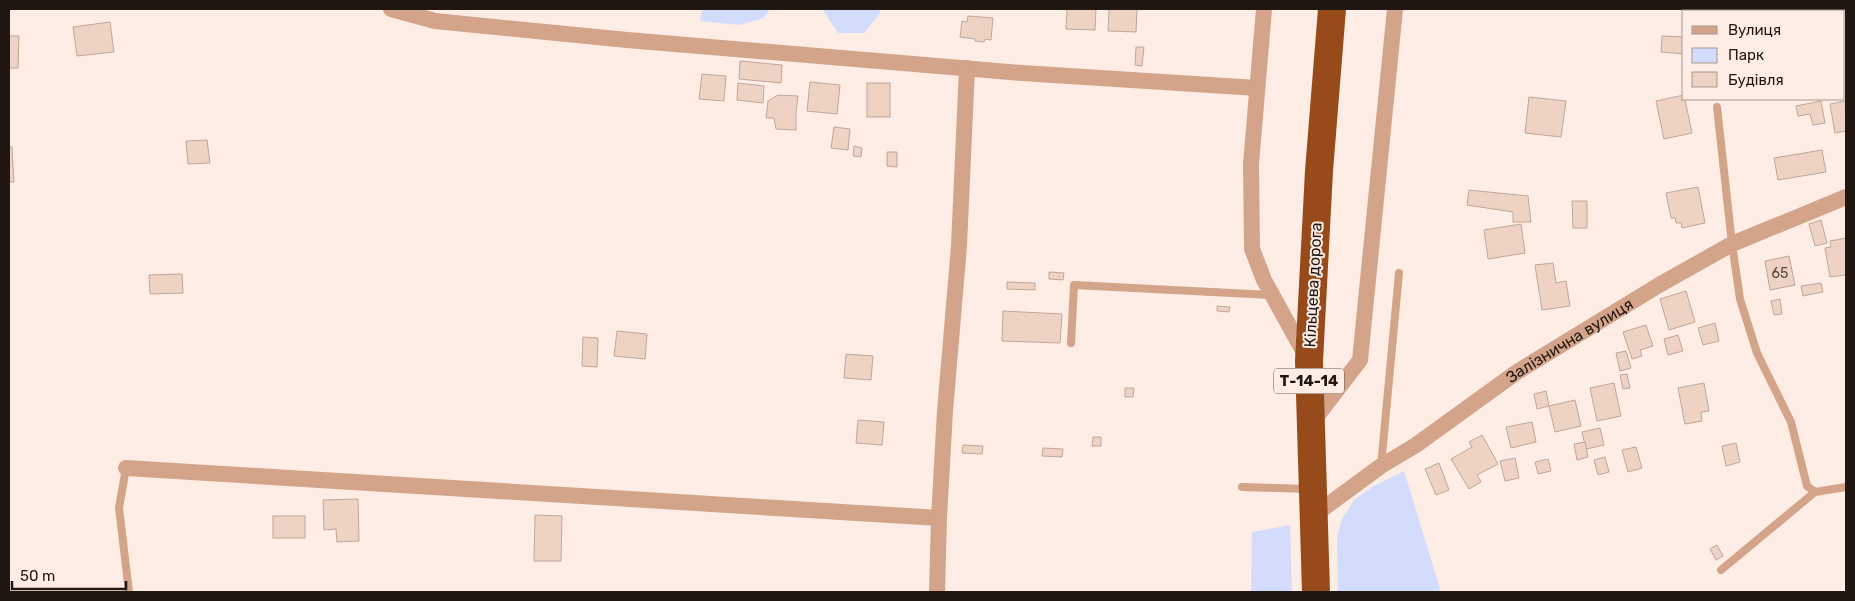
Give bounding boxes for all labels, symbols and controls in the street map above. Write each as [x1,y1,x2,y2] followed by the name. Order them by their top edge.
[1682,10,1845,100] legend
[1728,21,1781,39] text: Вулиця
[1728,46,1764,64] text: Парк
[1728,71,1784,89] text: Будівля
[1300,222,1326,348] street label: Кільцева дорога
[1772,265,1788,282] house number: 65
[1502,294,1636,387] street label: Залізнична вулиця
[1274,368,1344,394] road number: Т-14-14
[12,558,126,590] scale bar
[20,567,55,585] text: 50 m

